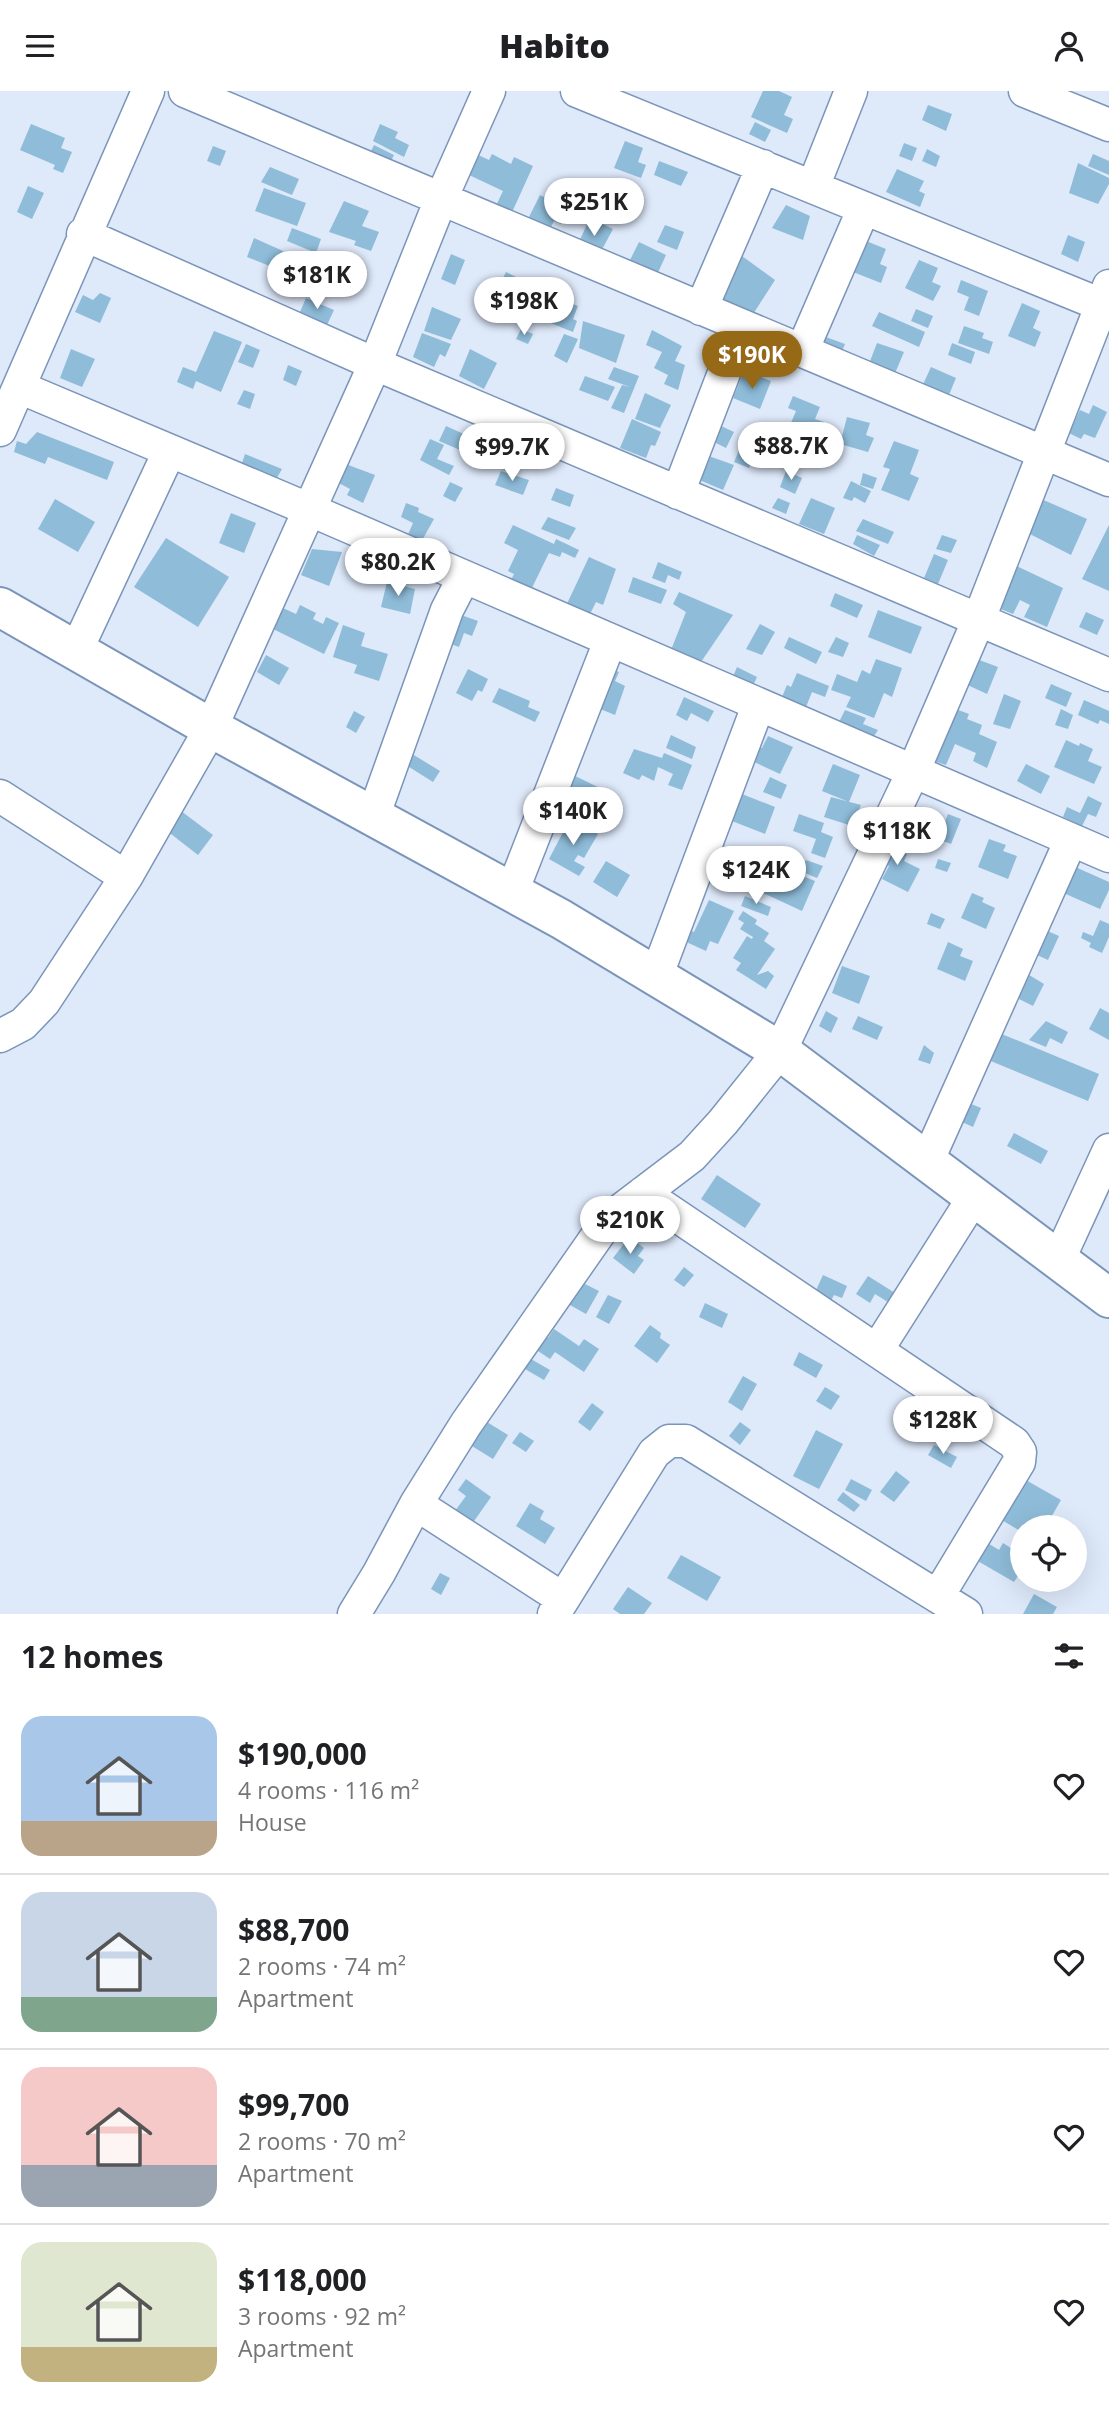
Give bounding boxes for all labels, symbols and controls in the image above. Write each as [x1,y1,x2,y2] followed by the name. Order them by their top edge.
[499,24,610,67] text: Habito
[21,27,59,65] icon: menu
[1050,27,1088,65] icon: person
[545,179,643,238] pin: $251K
[560,185,628,217] text: $251K
[268,251,366,311] pin: $181K
[283,258,351,290] text: $181K
[475,278,573,337] pin: $198K
[490,284,558,316] text: $198K
[703,331,801,391] pin: $190K
[718,338,786,370] text: $190K
[455,423,569,483] pin: $99.7K
[734,423,848,482] pin: $88.7K
[754,429,828,461] text: $88.7K
[475,430,549,462] text: $99.7K
[341,539,455,598] pin: $80.2K
[361,545,435,577] text: $80.2K
[524,787,622,847] pin: $140K
[539,794,607,826] text: $140K
[848,807,946,867] pin: $118K
[863,814,931,846] text: $118K
[707,847,805,906] pin: $124K
[722,853,790,885] text: $124K
[581,1197,679,1256] pin: $210K
[596,1203,664,1235] text: $210K
[894,1397,992,1456] pin: $128K
[909,1403,977,1435] text: $128K
[1010,1515,1087,1592] map controls
[1010,1515,1087,1592] button: locate
[21,1636,164,1677] text: 12 homes
[1050,1637,1088,1675] icon: filters
[238,1733,367,1774] text: $190,000
[77,1744,161,1828] icon: home
[1050,1767,1088,1805] icon: heart
[238,1774,419,1806] text: 4 rooms · 116 m²
[238,1806,307,1838] text: House
[238,1909,349,1950] text: $88,700
[77,1920,161,2004] icon: home
[1050,1943,1088,1981] icon: heart
[238,1950,406,1982] text: 2 rooms · 74 m²
[238,1982,354,2014] text: Apartment
[238,2084,349,2125] text: $99,700
[77,2095,161,2179] icon: home
[1050,2118,1088,2156] icon: heart
[238,2125,406,2157] text: 2 rooms · 70 m²
[238,2157,354,2189] text: Apartment
[238,2259,367,2300] text: $118,000
[77,2270,161,2354] icon: home
[1050,2293,1088,2331] icon: heart
[238,2300,406,2332] text: 3 rooms · 92 m²
[238,2332,354,2364] text: Apartment

